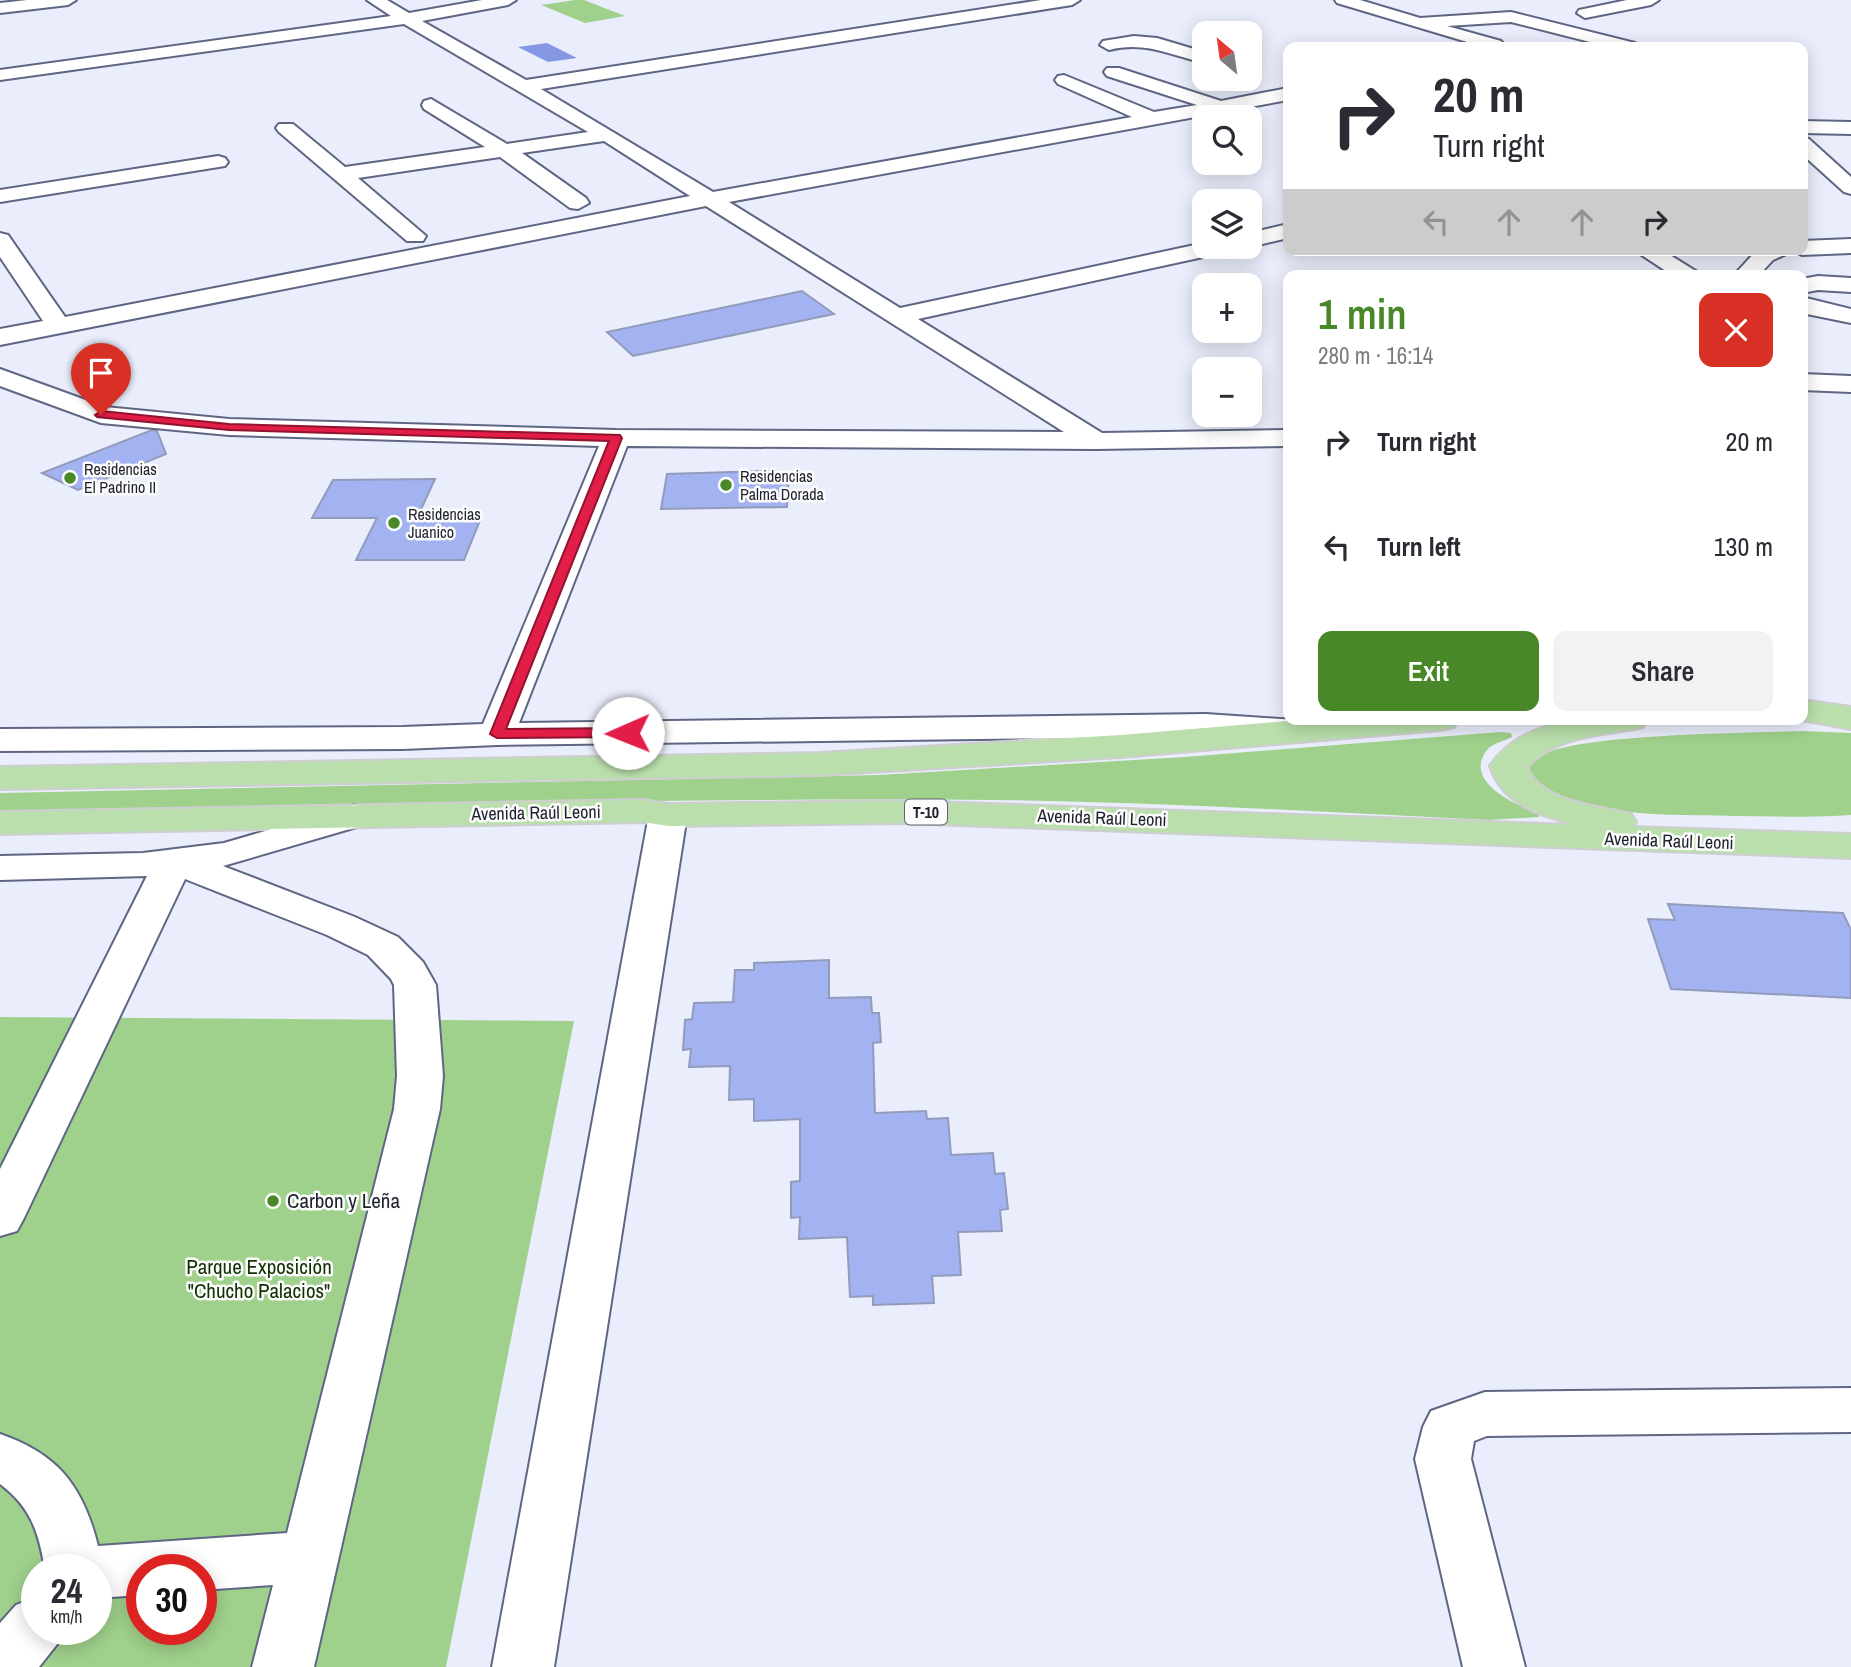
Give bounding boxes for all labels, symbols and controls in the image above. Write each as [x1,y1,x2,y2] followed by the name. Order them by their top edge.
[1192,21,1262,91] north arrow
[1192,21,1262,427] map controls
[1433,61,1525,127] text: 20 m
[1318,70,1409,161] icon: right
[1192,105,1262,175] button: search
[1433,124,1545,167] text: Turn right
[1192,189,1262,259] button: layers
[1417,203,1455,241] icon: left
[1490,203,1528,241] icon: ahead
[1563,203,1601,241] icon: ahead
[1636,203,1674,241] icon: right
[1192,273,1262,343] button: +
[1318,286,1407,342] text: 1 min
[1699,293,1773,367] button: close
[1318,340,1433,371] text: 280 m · 16:14
[71,343,131,415] pin
[82,354,120,392] icon: arrive
[1192,357,1262,427] button: −
[1318,423,1356,461] icon: right
[1377,424,1476,459] text: Turn right
[1726,424,1773,459] text: 20 m
[84,458,157,498] place label: Residencias El Padrino II
[740,465,825,505] place label: Residencias Palma Dorada
[62,470,78,486] marker: Residencias El Padrino II
[718,477,734,493] marker: Residencias Palma Dorada
[408,503,481,543] place label: Residencias Juanico
[386,515,402,531] marker: Residencias Juanico
[1318,528,1356,566] icon: left
[1377,529,1461,564] text: Turn left
[1714,529,1773,564] text: 130 m
[1318,631,1539,711] button: Exit
[1553,631,1773,711] button: Share
[591,696,665,770] position arrow
[470,799,601,826] street label: Avenida Raúl Leoni
[905,800,947,824] road number: T-10
[1036,803,1167,832] street label: Avenida Raúl Leoni
[1603,826,1734,855] street label: Avenida Raúl Leoni
[287,1186,400,1215] place label: Carbon y Leña
[265,1193,281,1209] marker: Carbon y Leña
[186,1252,332,1305] park label: Parque Exposición "Chucho Palacios"
[126,1554,217,1645] speed limit sign: 30
[51,1567,82,1614] text: 24
[51,1604,83,1629] text: km/h

